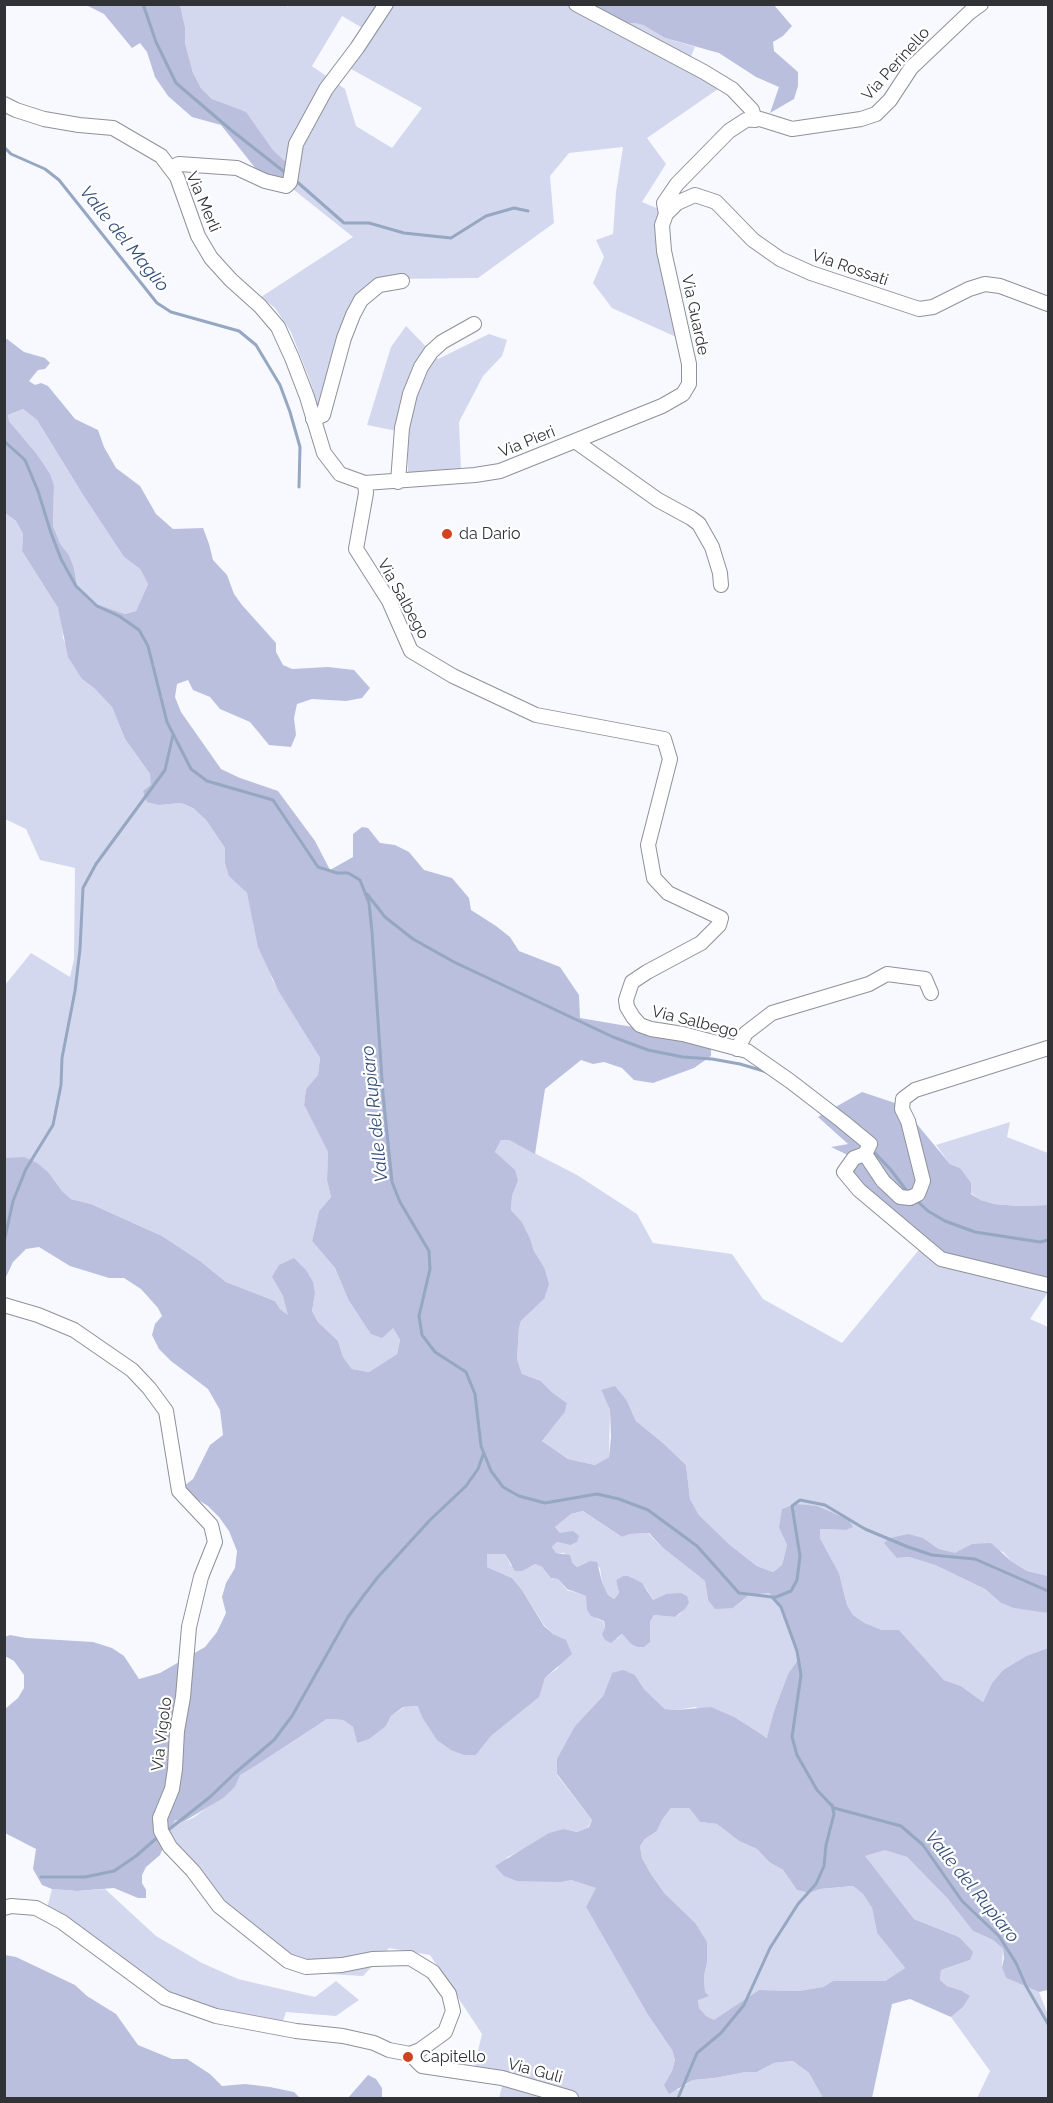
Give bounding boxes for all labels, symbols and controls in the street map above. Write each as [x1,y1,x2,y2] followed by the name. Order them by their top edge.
[858,23,934,105] street label: Via Perinello
[182,169,224,235] street label: Via Merli
[75,182,173,296] water label: Valle del Maglio
[809,246,891,290] street label: Via Rossati
[677,273,713,357] street label: Via Guarde
[496,422,558,462] street label: Via Pieri
[459,524,520,544] place label: da Dario
[440,527,454,541] marker: da Dario
[373,556,433,642] street label: Via Salbego
[650,1002,740,1042] street label: Via Salbego
[357,1045,393,1183] water label: Valle del Rupiaro
[148,1696,176,1772] street label: Via Vigolo
[920,1827,1024,1947] water label: Valle del Rupiaro
[420,2047,486,2067] place label: Capitello
[401,2050,415,2064] marker: Capitello
[505,2054,565,2088] street label: Via Guli

